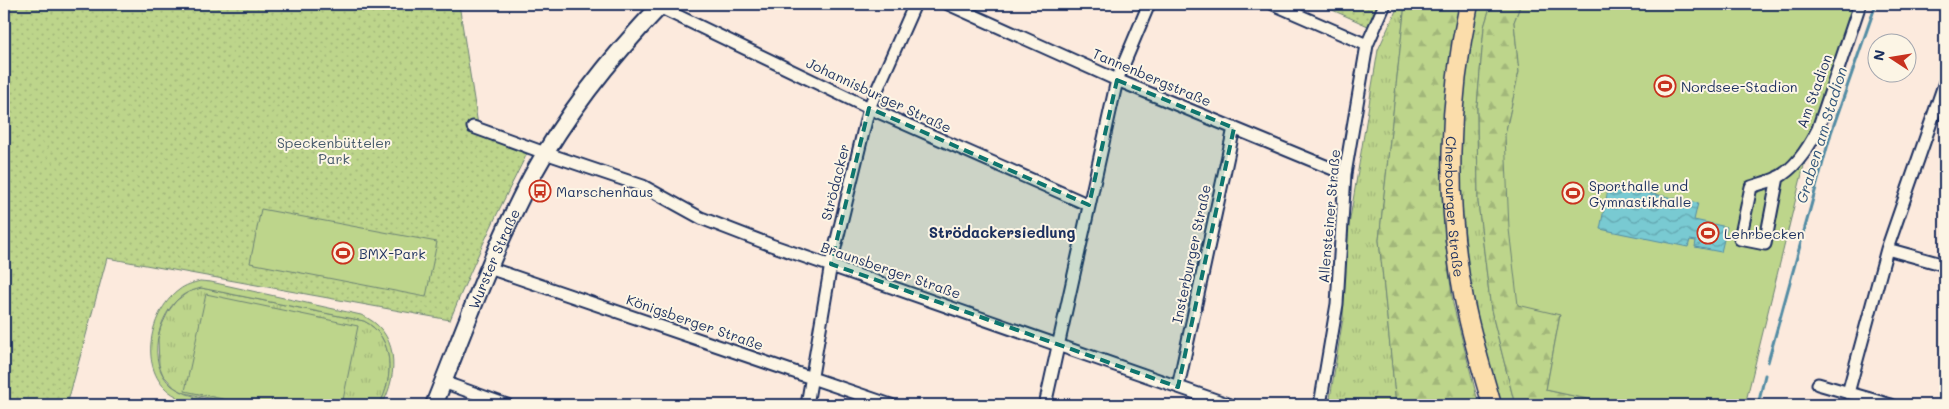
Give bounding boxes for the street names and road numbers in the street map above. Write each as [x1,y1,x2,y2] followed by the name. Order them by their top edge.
[1090,43,1214,111] street label: Tannenbergstraße
[1792,51,1836,131] street label: Am Stadion
[803,53,955,137] street label: Johannisburger Straße
[1442,136,1469,278] street label: Cherbourger Straße
[816,142,854,222] street label: Strödacker
[1314,148,1344,284] street label: Allensteiner Straße
[1167,183,1215,325] street label: Insterburger Straße
[463,205,524,312] street label: Wurster Straße
[818,237,964,303] street label: Braunsberger Straße
[624,290,766,354] street label: Königsberger Straße

